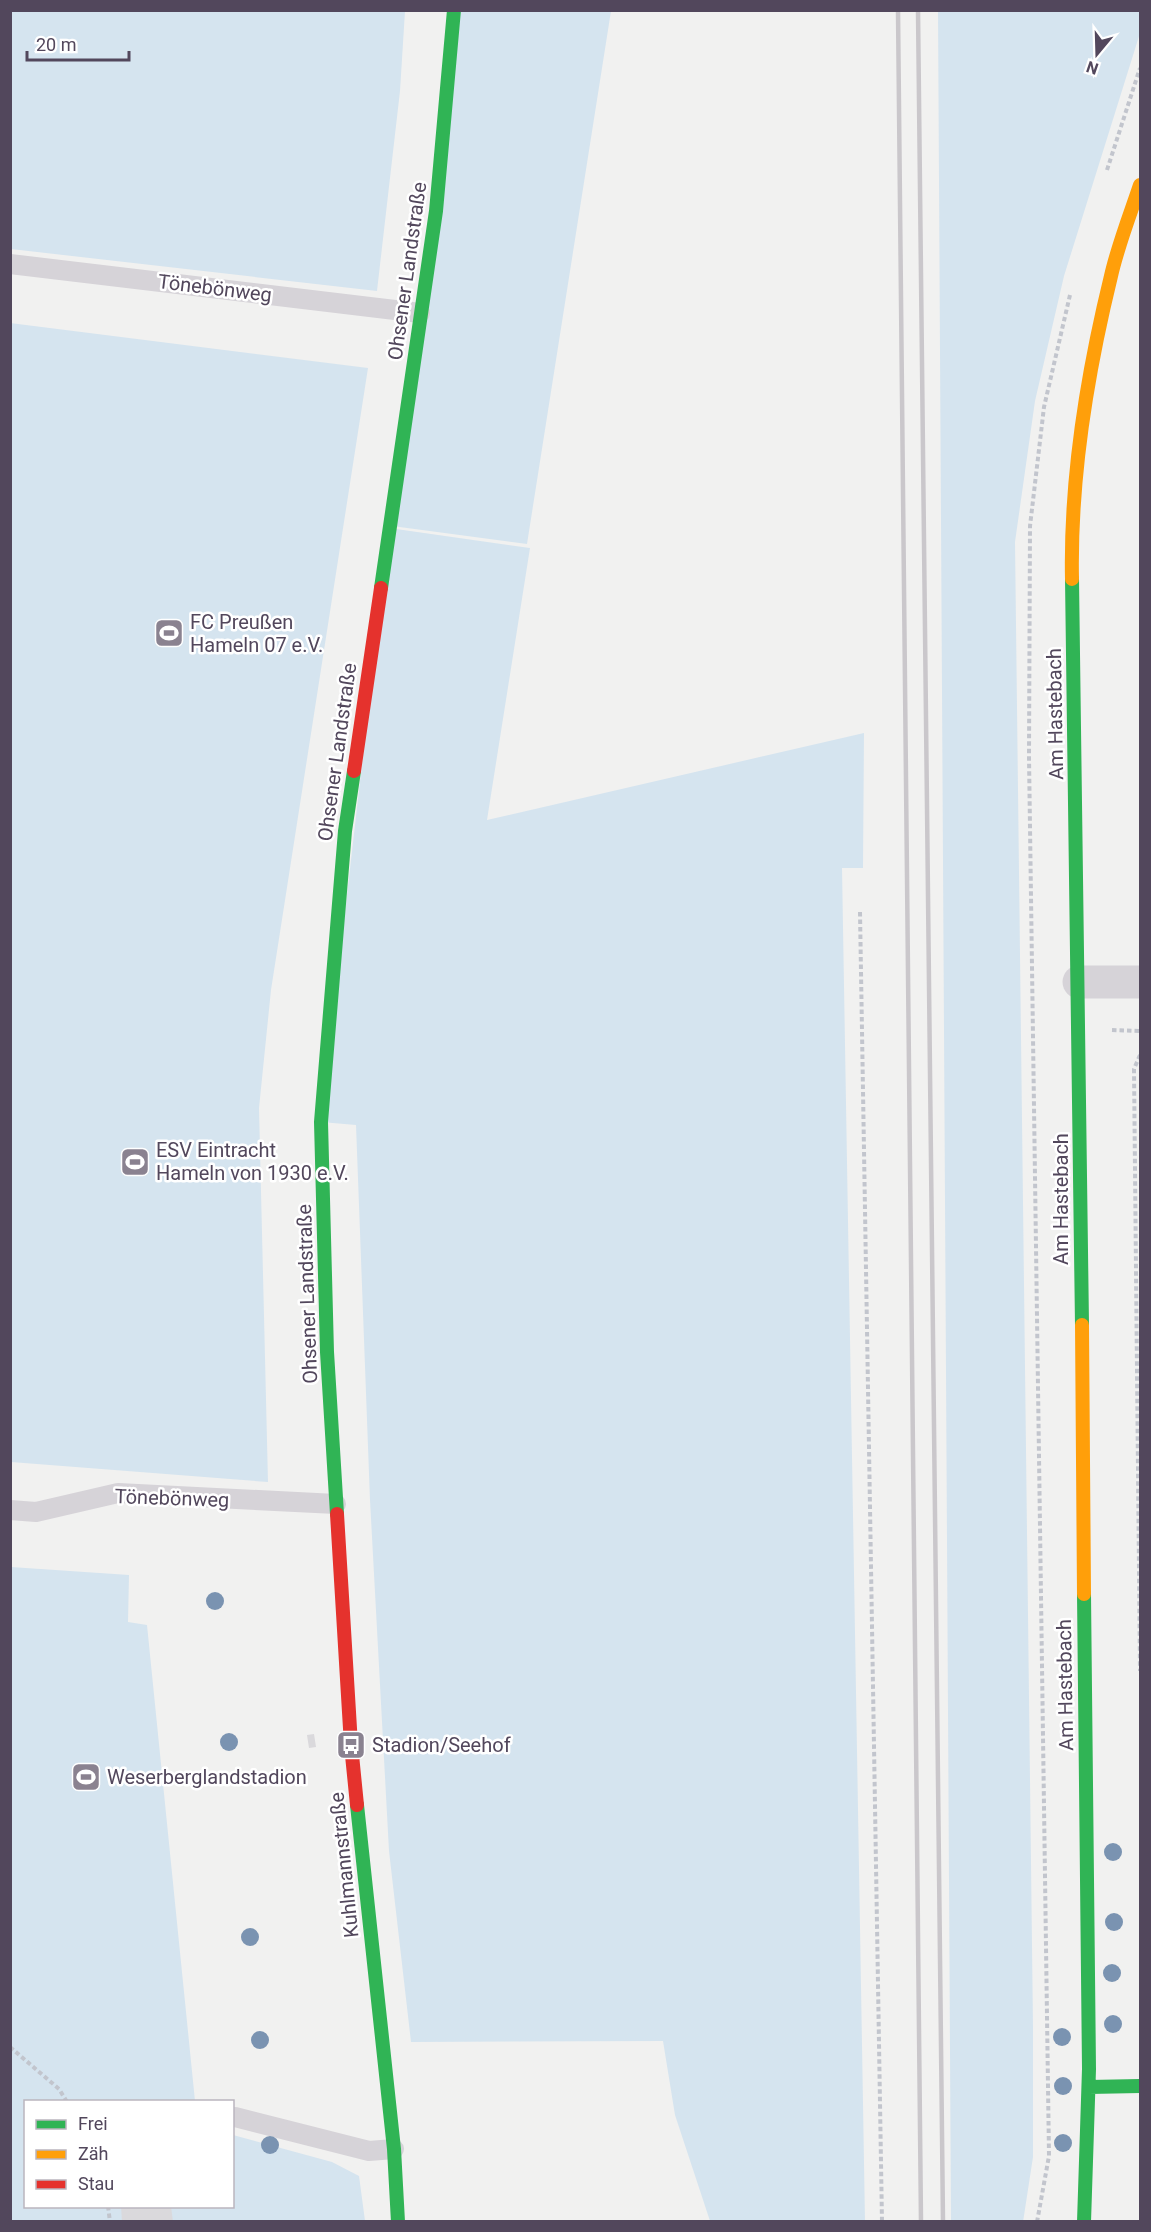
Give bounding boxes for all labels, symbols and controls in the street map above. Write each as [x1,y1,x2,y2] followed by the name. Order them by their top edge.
[27,24,129,62] scale bar
[1067,24,1127,84] north arrow
[36,34,76,55] text: 20 m
[1084,57,1101,79] text: N
[383,180,431,362] street label: Ohsener Landstraße
[157,269,273,307] street label: Tönebönweg
[190,610,323,657] place label: FC Preußen Hameln 07 e.V.
[153,617,185,649] sports icon: FC Preußen Hameln 07 e.V.
[1042,648,1068,780] street label: Am Hastebach
[313,661,361,843] street label: Ohsener Landstraße
[1049,1133,1073,1265] street label: Am Hastebach
[156,1138,349,1185] place label: ESV Eintracht Hameln von 1930 e.V.
[119,1146,151,1178] sports icon: ESV Eintracht Hameln von 1930 e.V.
[292,1204,322,1384] street label: Ohsener Landstraße
[114,1484,230,1512] street label: Tönebönweg
[1052,1619,1078,1751] street label: Am Hastebach
[335,1729,367,1761] bus stop icon: Stadion/Seehof
[372,1733,511,1757] place label: Stadion/Seehof
[70,1761,102,1793] sports icon: Weserberglandstadion
[107,1765,307,1789] place label: Weserberglandstadion
[324,1791,364,1939] street label: Kuhlmannstraße
[24,2100,234,2208] legend
[78,2113,108,2134] text: Frei
[78,2143,109,2164] text: Zäh
[78,2173,114,2194] text: Stau

